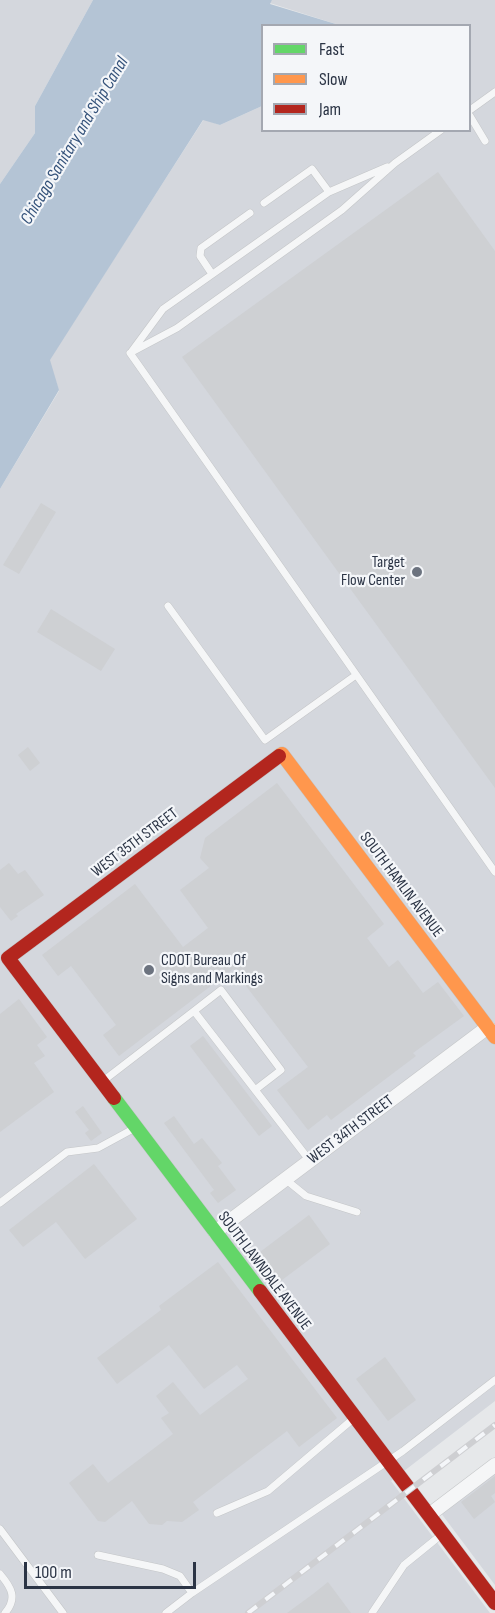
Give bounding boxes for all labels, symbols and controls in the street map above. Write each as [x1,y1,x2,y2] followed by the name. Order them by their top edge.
[261,24,471,132] legend
[319,39,344,60] text: Fast
[16,53,134,229] water label: Chicago Sanitary and Ship Canal
[319,69,348,90] text: Slow
[319,99,341,120] text: Jam
[341,553,405,591] place label: Target Flow Center
[410,565,424,579] marker: Target Flow Center
[88,804,182,882] street label: WEST 35TH STREET
[355,829,447,941] street label: SOUTH HAMLIN AVENUE
[161,951,263,989] place label: CDOT Bureau Of Signs and Markings
[142,963,156,977] marker: CDOT Bureau Of Signs and Markings
[304,1091,398,1169] street label: WEST 34TH STREET
[213,1208,315,1334] street label: SOUTH LAWNDALE AVENUE
[27,1550,200,1588] scale bar
[35,1562,72,1583] text: 100 m

